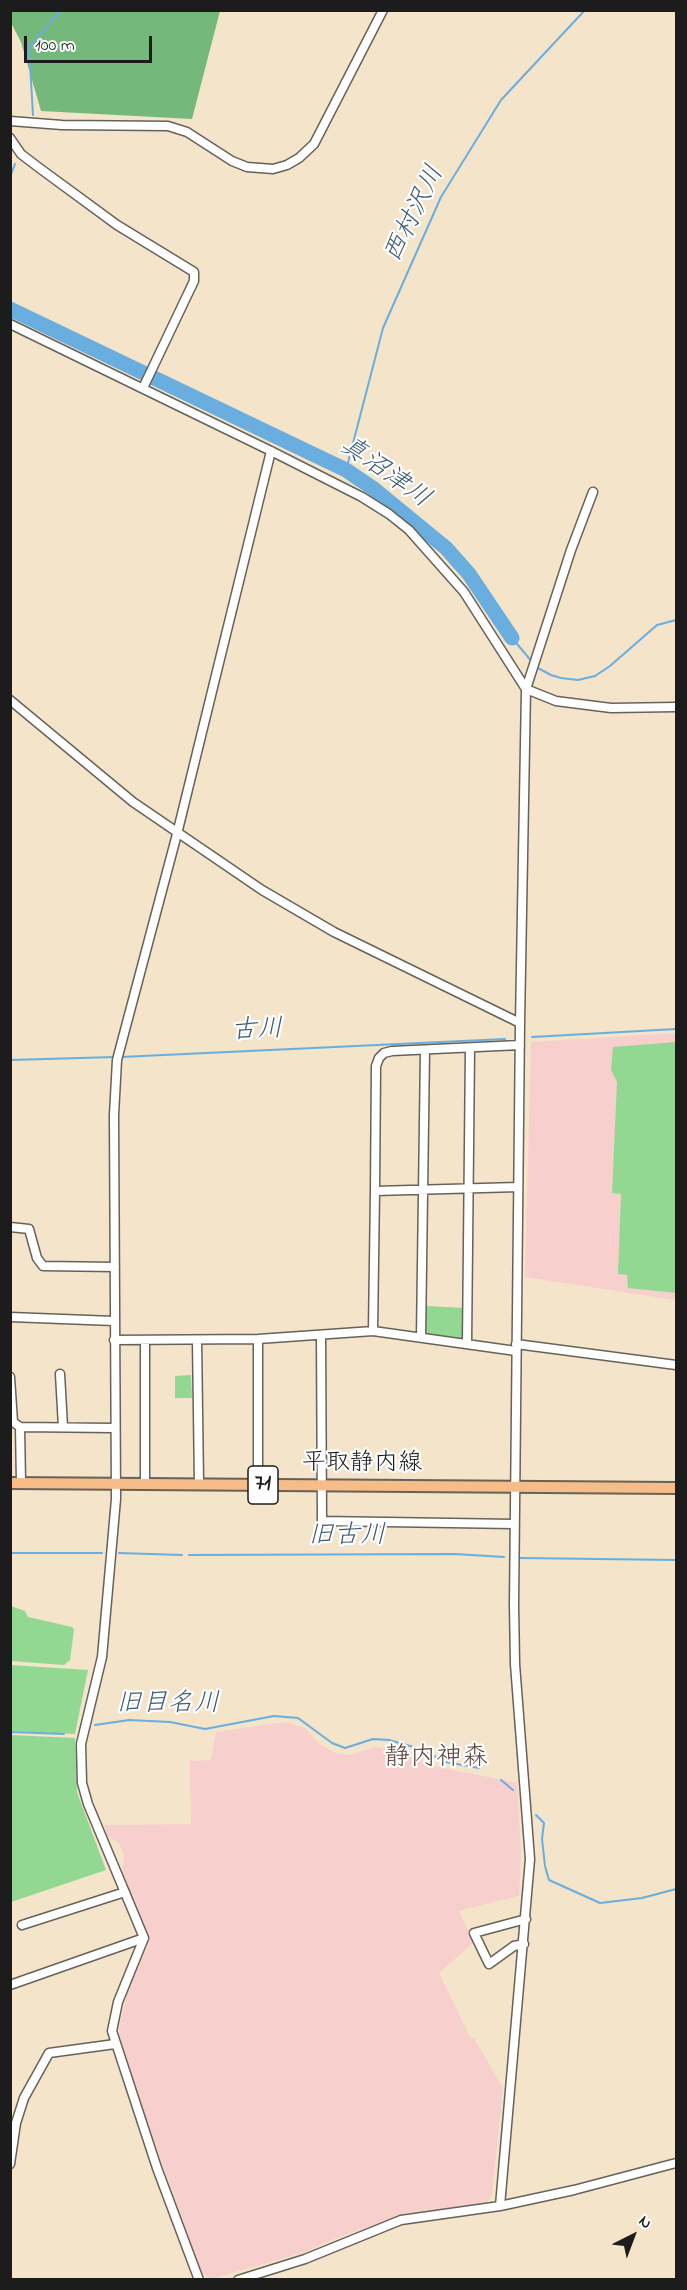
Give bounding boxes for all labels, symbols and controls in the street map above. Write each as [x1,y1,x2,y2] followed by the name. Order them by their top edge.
[27,24,154,62] scale bar
[35,33,75,59] text: 100 m
[379,161,453,269] water label: 西村沢川
[332,431,436,517] water label: 真沼津川
[230,1016,284,1048] water label: 古川
[302,1451,422,1479] street label: 平取静内線
[248,1466,278,1504] road number: 71
[308,1522,386,1554] water label: 旧古川
[116,1690,220,1722] water label: 旧目名川
[384,1744,488,1776] district label: 静内神森
[603,2206,663,2266] north arrow
[633,2210,657,2235] text: N

